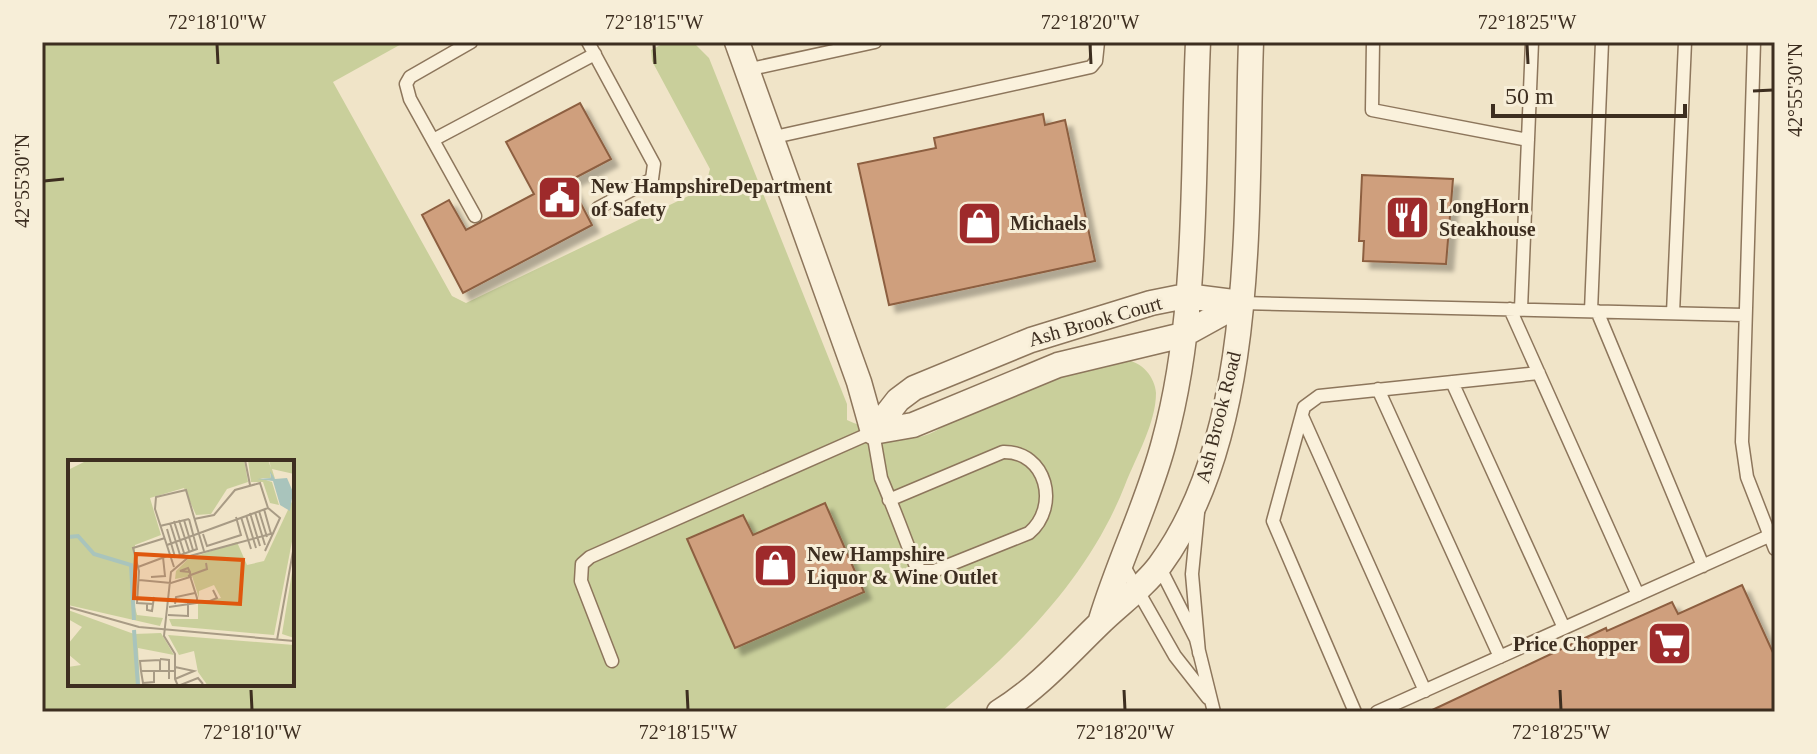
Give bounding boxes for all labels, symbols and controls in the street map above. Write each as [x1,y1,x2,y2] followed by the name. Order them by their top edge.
[168,11,266,33] text: 72°18'10"W
[605,11,703,33] text: 72°18'15"W
[1041,11,1139,33] text: 72°18'20"W
[1478,11,1576,33] text: 72°18'25"W
[1784,43,1806,137] text: 42°55'30"N
[1493,68,1685,118] scale bar
[1505,83,1554,109] text: 50 m
[11,134,33,228] text: 42°55'30"N
[536,173,584,221] public building icon: New HampshireDepartment of Safety
[591,175,833,221] place label: New HampshireDepartment of Safety
[1384,193,1432,241] restaurant icon: LongHorn Steakhouse
[1439,195,1536,240] place label: LongHorn Steakhouse
[955,199,1003,247] shop icon: Michaels
[1010,212,1087,234] place label: Michaels
[1026,291,1165,351] street label: Ash Brook Court
[1191,349,1245,485] street label: Ash Brook Road
[68,460,294,686] inset map
[752,541,800,589] shop icon: New Hampshire Liquor & Wine Outlet
[807,543,998,589] place label: New Hampshire Liquor & Wine Outlet
[1645,620,1693,668] supermarket icon: Price Chopper
[1513,633,1638,656] place label: Price Chopper
[203,721,301,743] text: 72°18'10"W
[639,721,737,743] text: 72°18'15"W
[1076,721,1174,743] text: 72°18'20"W
[1512,721,1610,743] text: 72°18'25"W

